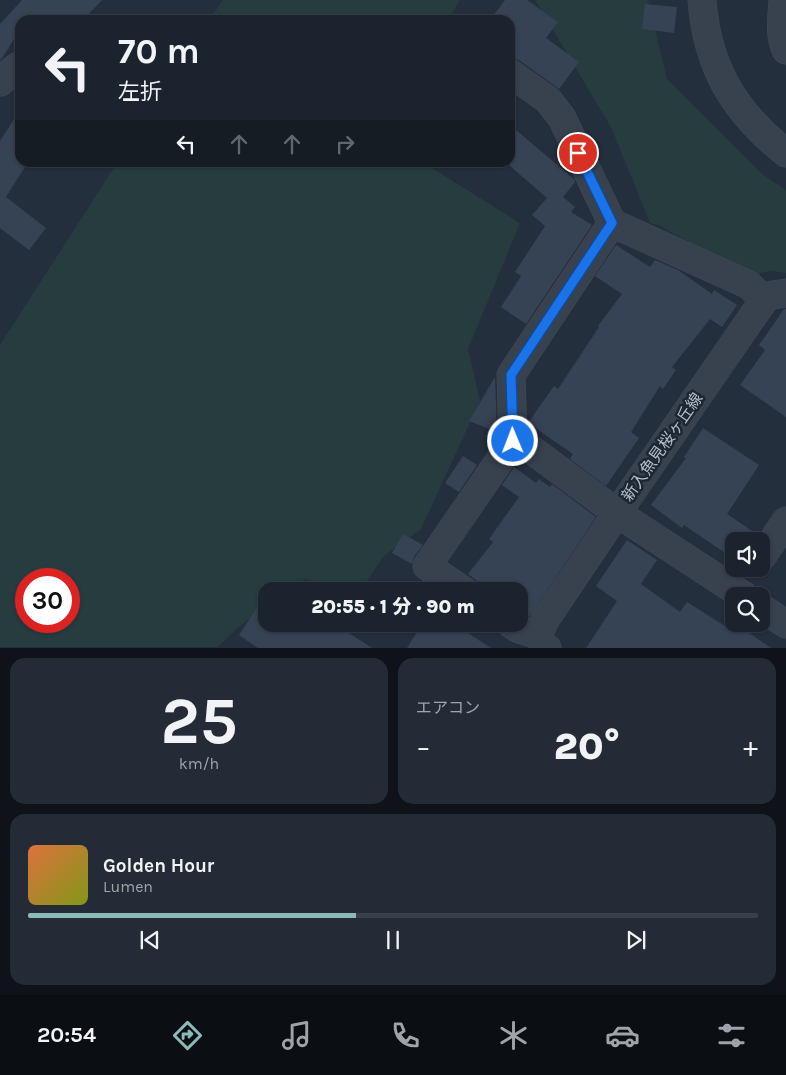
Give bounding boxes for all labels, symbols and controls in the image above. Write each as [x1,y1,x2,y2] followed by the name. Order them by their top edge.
[118,31,200,72] text: 70 m
[35,35,100,100] icon: left
[118,79,162,105] text: 左折
[172,130,200,158] icon: left
[225,130,253,158] icon: ahead
[278,130,306,158] icon: ahead
[331,130,359,158] icon: right
[557,132,599,174] pin
[564,139,592,167] icon: arrive
[618,389,706,505] street label: 新入魚見桜ヶ丘線
[486,414,538,466] position arrow
[725,532,770,632] map controls
[725,532,770,577] button: sound
[15,568,80,633] speed limit sign: 30
[725,587,770,632] button: search
[311,596,475,618] text: 20:55 · 1 分 · 90 m
[160,683,238,759] text: 25
[416,698,480,717] text: エアコン
[554,724,620,769] text: 20°
[416,730,431,763] text: −
[743,730,758,763] text: +
[179,754,219,773] text: km/h
[103,855,214,877] text: Golden Hour
[103,877,153,896] text: Lumen
[136,926,164,954] icon: previous
[379,926,407,954] icon: pause
[622,926,650,954] icon: next
[170,1018,205,1053] icon: directions
[279,1018,314,1053] icon: music
[388,1018,423,1053] icon: phone
[496,1018,531,1053] icon: climate
[605,1018,640,1053] icon: car
[714,1018,749,1053] icon: filters
[37,1022,96,1048] text: 20:54

